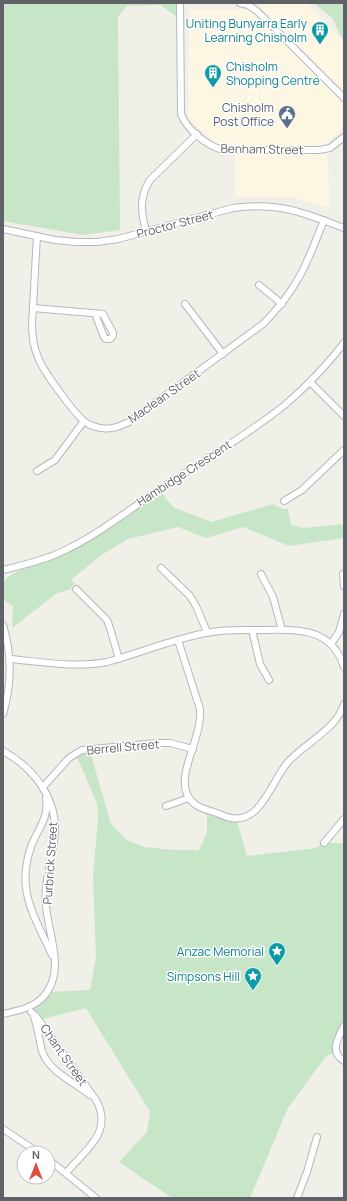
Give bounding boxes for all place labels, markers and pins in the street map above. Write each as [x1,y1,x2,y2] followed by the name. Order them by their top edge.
[186,15,308,46] place label: Uniting Bunyarra Early Learning Chisholm
[310,20,330,45] building icon: Uniting Bunyarra Early Learning Chisholm
[226,58,320,89] place label: Chisholm Shopping Centre
[203,63,223,88] building icon: Chisholm Shopping Centre
[213,99,274,130] place label: Chisholm Post Office
[277,104,297,129] public building icon: Chisholm Post Office
[267,941,287,966] place icon: Anzac Memorial
[177,943,264,960] place label: Anzac Memorial
[243,966,263,991] place icon: Simpsons Hill
[167,968,240,985] place label: Simpsons Hill

